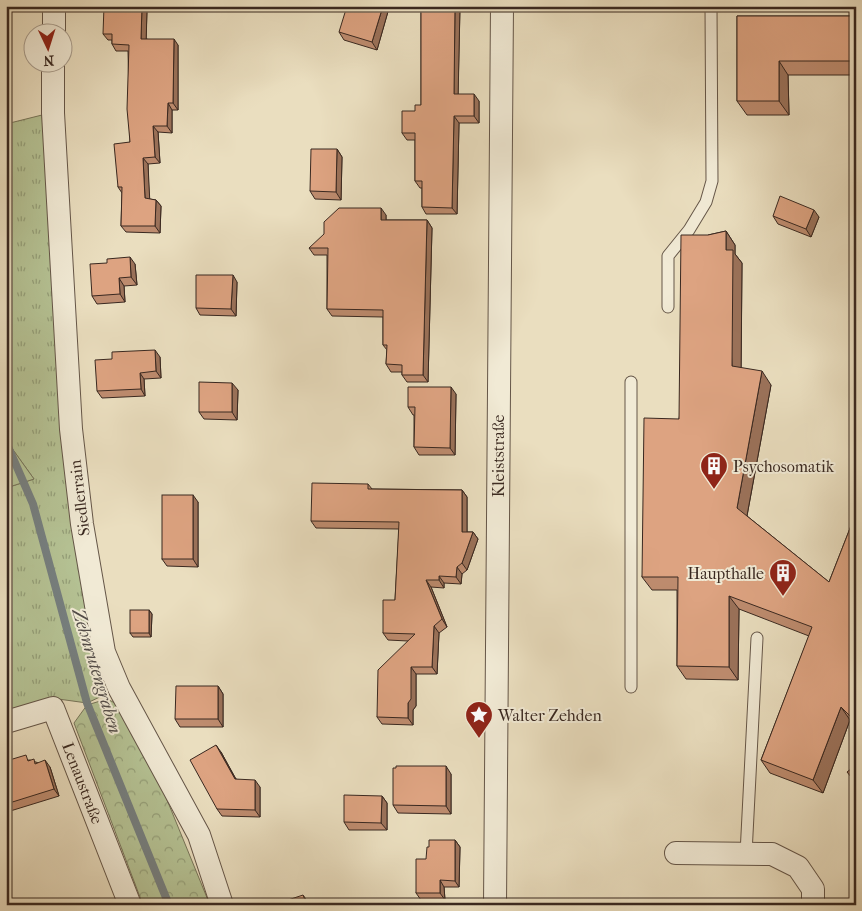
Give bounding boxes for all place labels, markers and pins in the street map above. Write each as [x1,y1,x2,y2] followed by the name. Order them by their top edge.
[699,451,729,490] building icon: Psychosomatik
[733,457,835,476] place label: Psychosomatik
[768,558,798,597] building icon: Haupthalle
[688,564,764,583] place label: Haupthalle
[464,700,494,739] place icon: Walter Zehden
[497,706,602,725] place label: Walter Zehden

